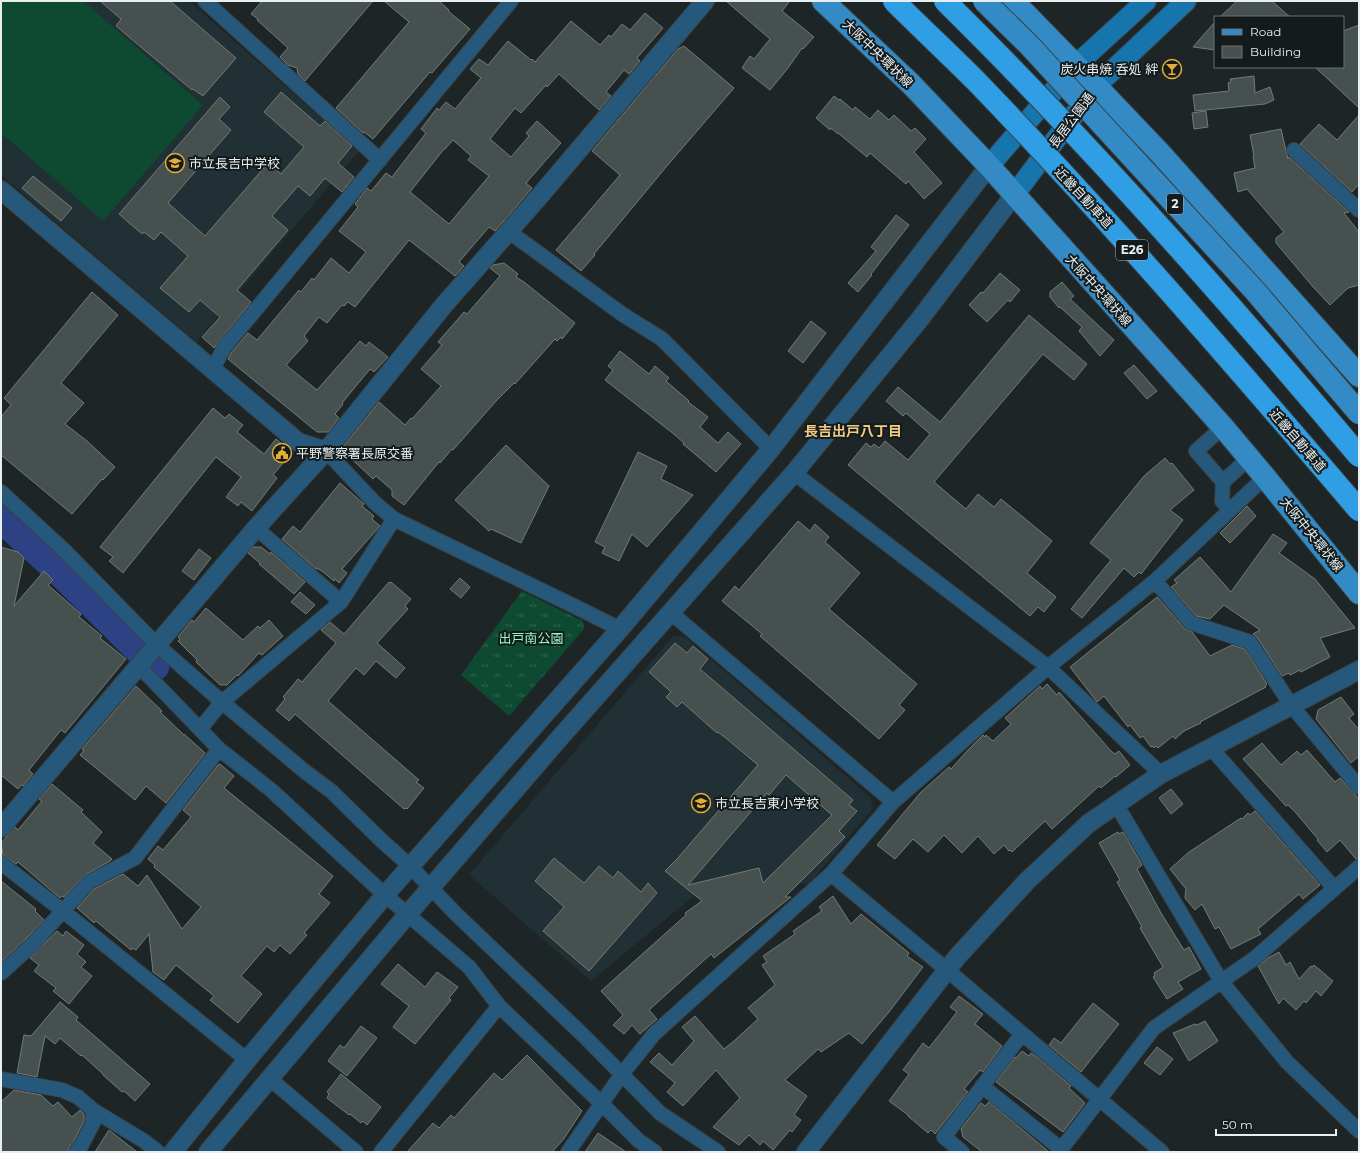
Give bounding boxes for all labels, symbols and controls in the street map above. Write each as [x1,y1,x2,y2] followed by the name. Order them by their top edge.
[840,16,916,90] street label: 大阪中央環状線
[1214,16,1344,68] legend
[1250,24,1281,39] text: Road
[1250,44,1301,59] text: Building
[1161,58,1183,80] bar icon: 炭火串焼 呑処 絆
[1060,61,1158,77] place label: 炭火串焼 呑処 絆
[1045,89,1097,151] street label: 長居公園通
[164,152,186,174] school or university icon: 市立長吉中学校
[189,155,280,171] place label: 市立長吉中学校
[1052,163,1116,231] street label: 近畿自動車道
[1167,194,1183,214] road number: 2
[1116,240,1148,260] road number: E26
[1063,251,1135,329] street label: 大阪中央環状線
[1266,405,1330,475] street label: 近畿自動車道
[804,422,902,440] district label: 長吉出戸八丁目
[271,442,293,464] public building icon: 平野警察署長原交番
[296,445,413,461] place label: 平野警察署長原交番
[1277,494,1347,574] street label: 大阪中央環状線
[498,630,564,646] park label: 出戸南公園
[690,792,712,814] school or university icon: 市立長吉東小学校
[715,795,819,811] place label: 市立長吉東小学校
[1216,1111,1336,1137] scale bar
[1222,1117,1253,1132] text: 50 m

